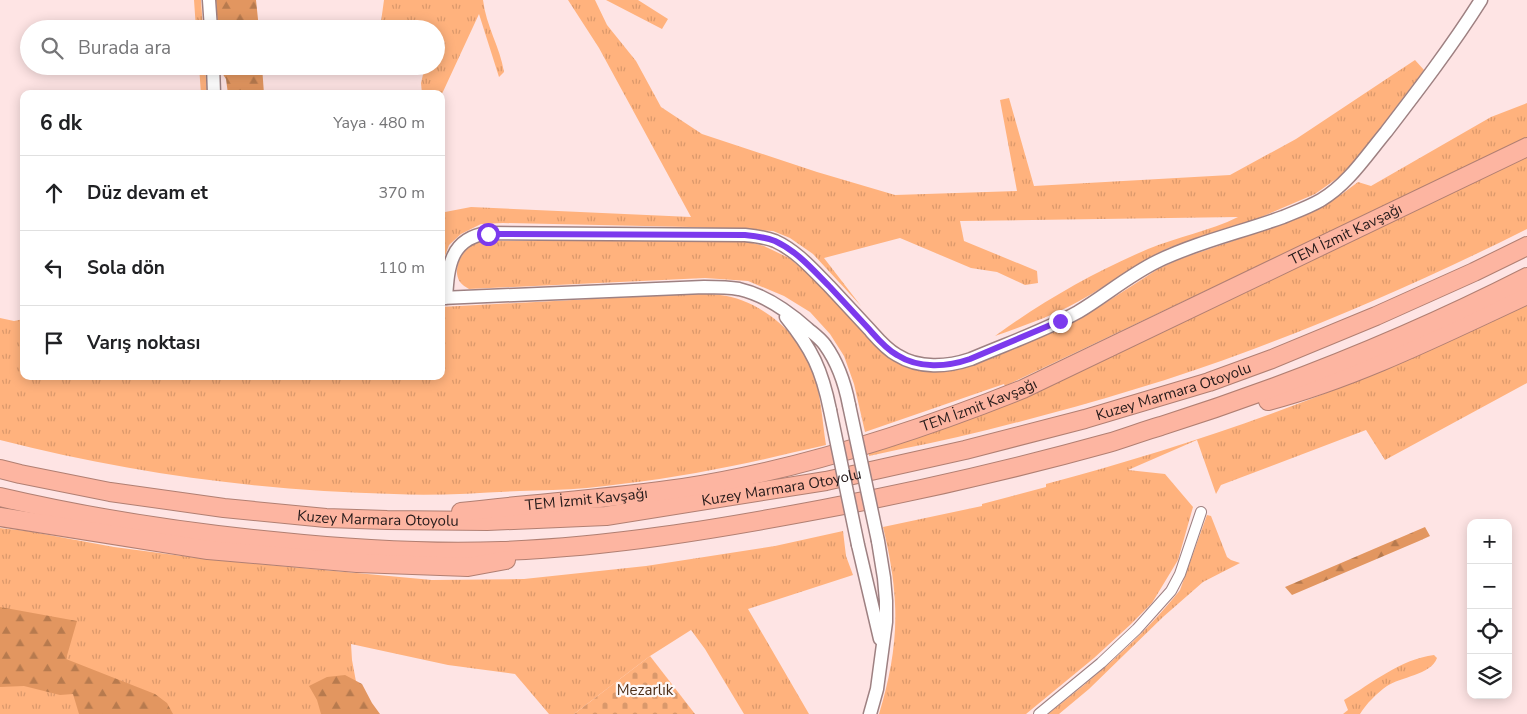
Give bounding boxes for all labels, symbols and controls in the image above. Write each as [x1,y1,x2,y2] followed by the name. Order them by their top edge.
[20,20,445,75] search box
[38,34,66,62] icon: search
[78,35,171,61] text: Burada ara
[40,109,82,137] text: 6 dk
[333,112,425,134] text: Yaya · 480 m
[40,179,68,207] icon: ahead
[87,180,208,206] text: Düz devam et
[378,182,425,204] text: 370 m
[1286,198,1405,270] street label: TEM İzmit Kavşağı
[477,223,500,246] route start
[40,254,68,282] icon: left
[87,255,165,281] text: Sola dön
[378,257,425,279] text: 110 m
[1049,310,1072,333] route end
[40,329,68,357] icon: arrive
[87,330,200,356] text: Varış noktası
[1094,357,1254,425] street label: Kuzey Marmara Otoyolu
[918,374,1040,436] street label: TEM İzmit Kavşağı
[700,463,863,511] street label: Kuzey Marmara Otoyolu
[524,483,649,515] street label: TEM İzmit Kavşağı
[296,505,459,531] street label: Kuzey Marmara Otoyolu
[1467,519,1512,699] map controls
[1467,519,1512,564] button: +
[1467,564,1512,609] button: −
[1467,609,1512,654] button: locate
[1467,654,1512,699] button: layers
[617,680,674,700] park label: Mezarlık

